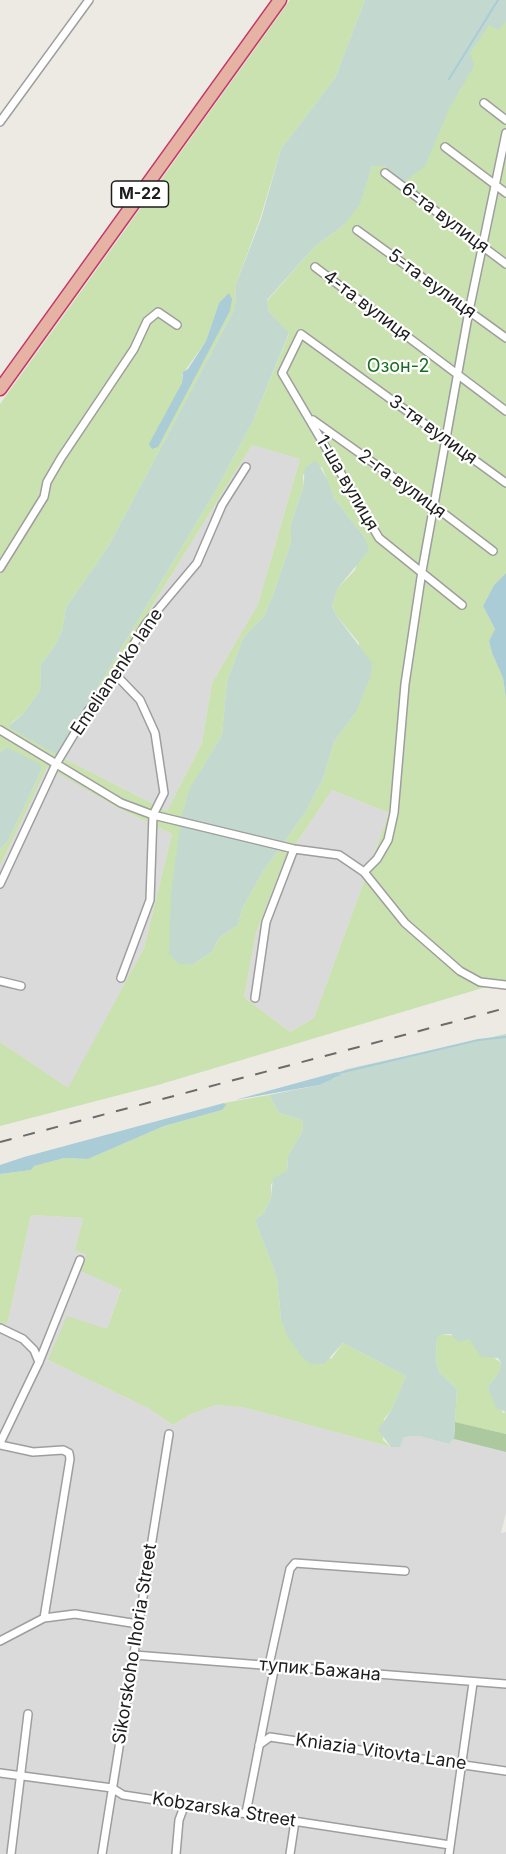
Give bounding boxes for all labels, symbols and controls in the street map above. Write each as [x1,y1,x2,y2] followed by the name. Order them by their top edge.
[397,178,493,258] street label: 6-та вулиця
[112,181,168,207] road number: М-22
[384,245,480,323] street label: 5-та вулиця
[319,266,415,346] street label: 4-та вулиця
[367,356,429,378] park label: Озон-2
[385,391,481,469] street label: 3-тя вулиця
[311,431,383,535] street label: 1-ша вулиця
[354,445,450,523] street label: 2-га вулиця
[66,604,168,740] street label: Emelianenko lane
[108,1542,162,1746] street label: Sikorskoho Ihoria Street
[258,1654,382,1686] street label: тупик Бажана
[294,1729,468,1775] street label: Kniazia Vitovta Lane
[151,1788,297,1832] street label: Kobzarska Street

